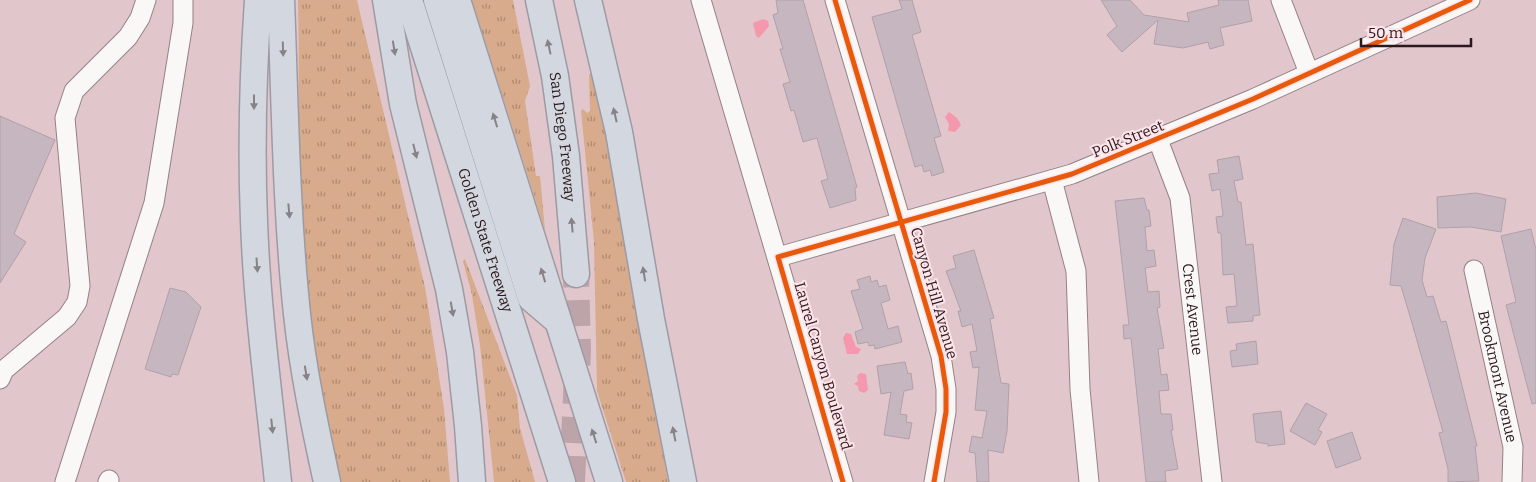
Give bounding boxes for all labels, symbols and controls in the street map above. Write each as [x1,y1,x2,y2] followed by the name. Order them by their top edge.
[1361,15,1471,47] scale bar
[1368,24,1404,42] text: 50 m
[544,39,552,55] one-way arrow
[390,40,398,56] one-way arrow
[279,41,287,57] one-way arrow
[546,71,579,202] street label: San Diego Freeway
[250,94,258,110] one-way arrow
[611,107,619,122] one-way arrow
[490,112,498,127] one-way arrow
[1090,116,1167,161] street label: Polk Street
[411,143,419,159] one-way arrow
[454,166,517,315] street label: Golden State Freeway
[285,203,293,219] one-way arrow
[567,217,575,233] one-way arrow
[907,225,961,361] street label: Canyon Hill Avenue
[253,257,261,273] one-way arrow
[1178,262,1207,356] street label: Crest Avenue
[640,266,648,282] one-way arrow
[539,267,547,282] one-way arrow
[790,280,856,452] street label: Laurel Canyon Boulevard
[449,302,457,318] one-way arrow
[1474,309,1521,444] street label: Brookmont Avenue
[302,365,310,381] one-way arrow
[268,419,276,435] one-way arrow
[669,426,677,442] one-way arrow
[590,428,598,443] one-way arrow

